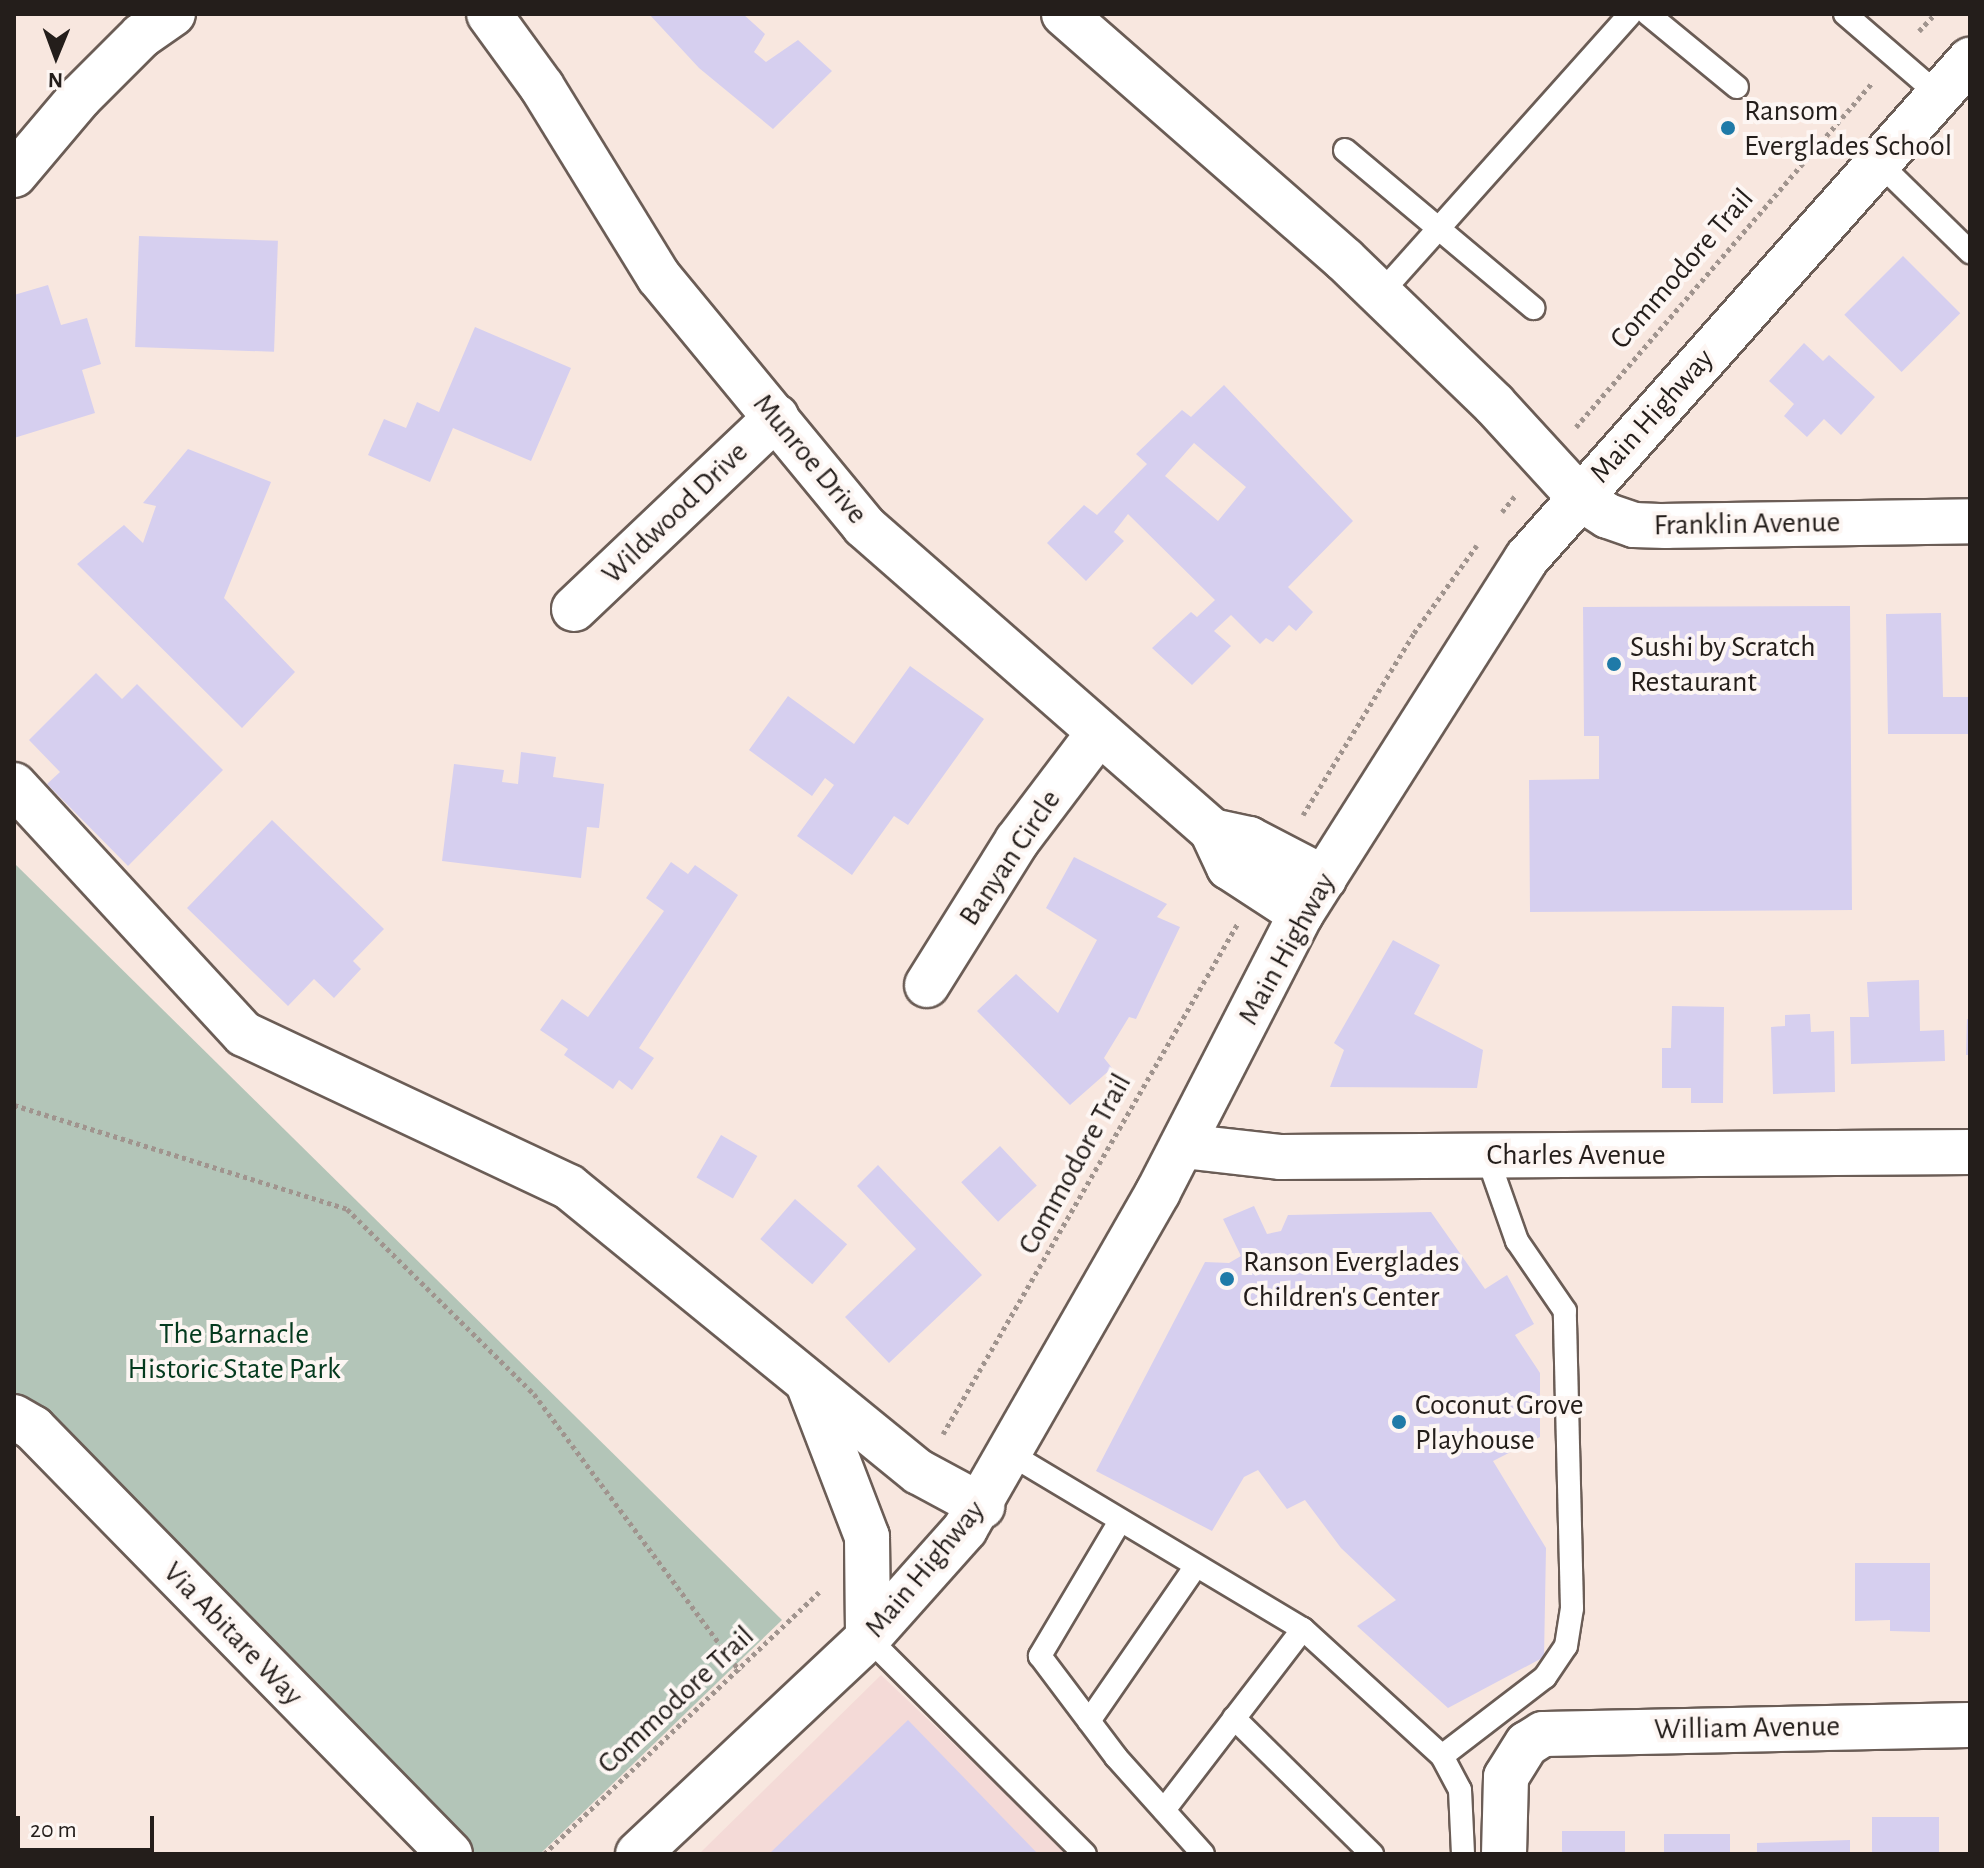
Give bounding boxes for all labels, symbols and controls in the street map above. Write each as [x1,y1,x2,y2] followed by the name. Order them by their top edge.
[16,16,96,96] north arrow
[48,69,63,91] text: N
[1744,93,1952,164] place label: Ransom Everglades School
[1719,119,1737,137] marker: Ransom Everglades School
[1602,181,1762,357] street label: Commodore Trail
[1582,341,1722,491] street label: Main Highway
[745,387,875,531] street label: Munroe Drive
[594,434,756,592] street label: Wildwood Drive
[1653,504,1841,544] street label: Franklin Avenue
[1630,629,1816,700] place label: Sushi by Scratch Restaurant
[1605,655,1623,673] marker: Sushi by Scratch Restaurant
[951,783,1069,933] street label: Banyan Circle
[1230,867,1344,1031] street label: Main Highway
[1011,1067,1139,1261] street label: Commodore Trail
[1486,1137,1666,1173] street label: Charles Avenue
[1243,1244,1460,1314] place label: Ranson Everglades Children's Center
[1218,1270,1236,1288] marker: Ranson Everglades Children's Center
[127,1316,341,1386] park label: The Barnacle Historic State Park
[1415,1387,1583,1458] place label: Coconut Grove Playhouse
[1390,1413,1408,1431] marker: Coconut Grove Playhouse
[857,1493,993,1645] street label: Main Highway
[155,1555,311,1713] street label: Via Abitare Way
[590,1618,762,1782] street label: Commodore Trail
[1654,1708,1840,1748] street label: William Avenue
[20,1800,158,1850] scale bar
[30,1818,77,1842] text: 20 m

